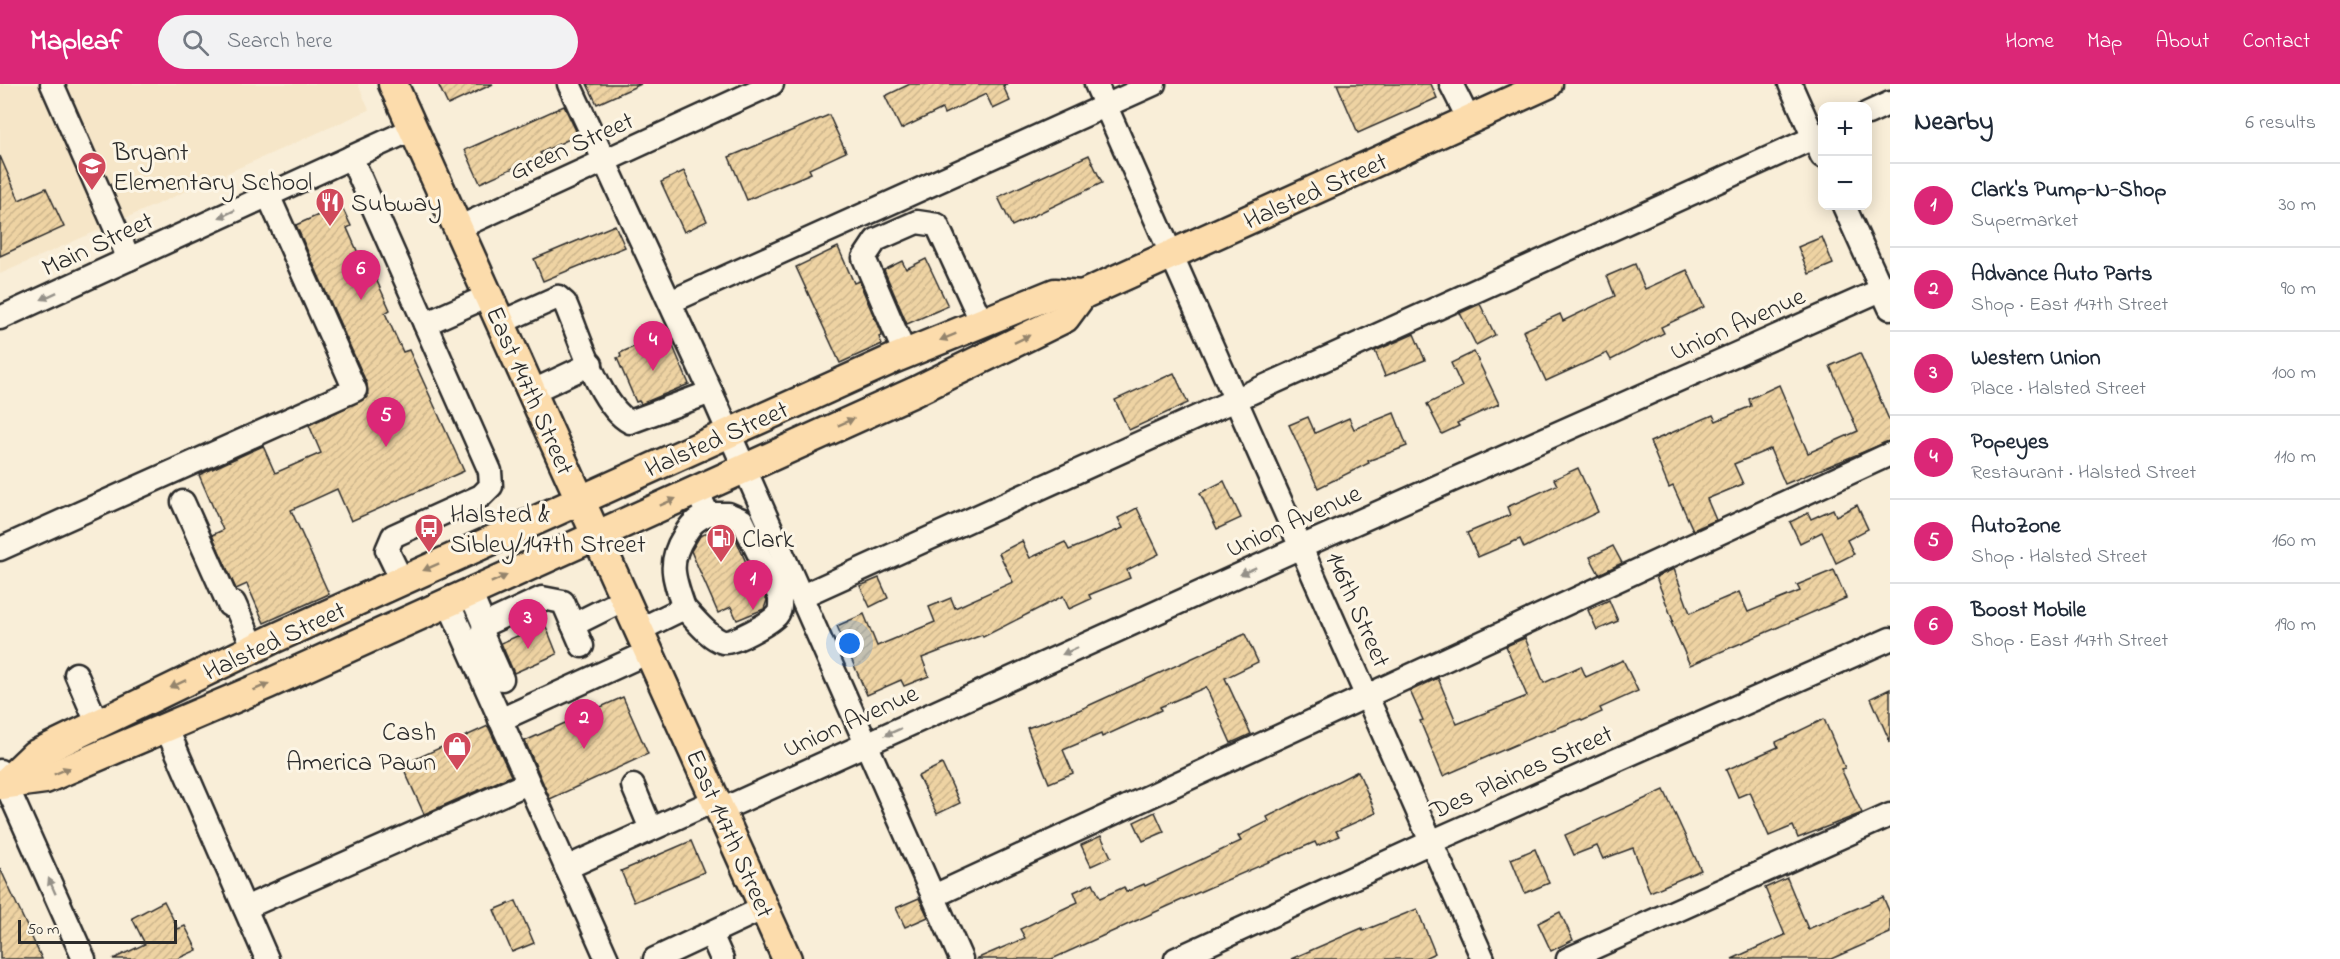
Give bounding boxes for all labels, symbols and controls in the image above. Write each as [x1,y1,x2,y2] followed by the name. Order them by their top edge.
[158,15,578,69] search box
[30,22,122,63] text: Mapleaf
[179,26,212,59] icon: search
[227,26,332,58] text: Search here
[2005,27,2054,57] text: Home
[2087,27,2122,57] text: Map
[2155,27,2209,57] text: About
[2242,27,2310,57] text: Contact
[1818,102,1872,210] map controls
[1818,102,1872,156] button: +
[504,103,641,192] street label: Green Street
[1914,104,1993,142] text: Nearby
[2245,109,2316,138] text: 6 results
[112,135,312,203] place label: Bryant Elementary School
[1238,144,1394,241] street label: Halsted Street
[76,150,108,192] school or university icon: Bryant Elementary School
[1818,156,1872,210] button: −
[1971,175,2166,207] text: Clark's Pump-N-Shop
[314,186,346,228] restaurant icon: Subway
[351,186,442,224] place label: Subway
[1930,191,1937,220] text: 1
[2279,191,2316,220] text: 30 m
[36,203,161,288] street label: Main Street
[1971,207,2078,236] text: Supermarket
[218,210,235,219] one-way arrow
[342,250,380,300] pin: 6
[1971,259,2152,291] text: Advance Auto Parts
[1929,275,1938,304] text: 2
[2281,275,2316,304] text: 90 m
[1664,279,1812,372] street label: Union Avenue
[41,291,58,300] one-way arrow
[1971,291,2168,320] text: Shop · East 147th Street
[474,301,583,482] street label: East 147th Street
[634,322,672,371] pin: 4
[939,333,957,342] one-way arrow
[1014,334,1031,343] one-way arrow
[1971,343,2101,375] text: Western Union
[1929,359,1938,388] text: 3
[2272,359,2316,388] text: 100 m
[1971,375,2146,404] text: Place · Halsted Street
[639,392,795,489] street label: Halsted Street
[366,398,406,447] pin: 5
[838,418,855,427] one-way arrow
[1971,427,2049,459] text: Popeyes
[1929,443,1938,472] text: 4
[2274,443,2316,472] text: 110 m
[1971,459,2196,488] text: Restaurant · Halsted Street
[1220,476,1368,569] street label: Union Avenue
[450,497,646,565] place label: Halsted & Sibley/147th Street
[660,497,678,507] one-way arrow
[1971,511,2061,543] text: AutoZone
[413,512,445,554] bus stop icon: Halsted & Sibley/147th Street
[705,522,737,564] fuel station icon: Clark
[742,522,795,560] place label: Clark
[1928,527,1939,556] text: 5
[2272,527,2316,556] text: 160 m
[1971,543,2147,572] text: Shop · Halsted Street
[1314,546,1399,675] street label: 146th Street
[734,560,772,610] pin: 1
[423,563,440,572] one-way arrow
[1239,566,1256,575] one-way arrow
[490,574,507,583] one-way arrow
[198,593,353,692] street label: Halsted Street
[1971,595,2086,627] text: Boost Mobile
[508,600,548,649] pin: 3
[1929,611,1938,640] text: 6
[2274,611,2316,640] text: 190 m
[1971,627,2168,656] text: Shop · East 147th Street
[835,629,864,658] your location
[1062,647,1079,656] one-way arrow
[777,676,925,769] street label: Union Avenue
[170,680,187,689] one-way arrow
[252,682,270,691] one-way arrow
[564,700,604,749] pin: 2
[286,715,436,783] place label: Cash America Pawn
[1424,716,1620,832] street label: Des Plaines Street
[883,727,901,737] one-way arrow
[441,730,473,772] shop icon: Cash America Pawn
[674,744,783,925] street label: East 147th Street
[54,767,71,776] one-way arrow
[47,877,57,895] one-way arrow
[18,917,177,944] scale bar
[27,918,59,942] text: 50 m

